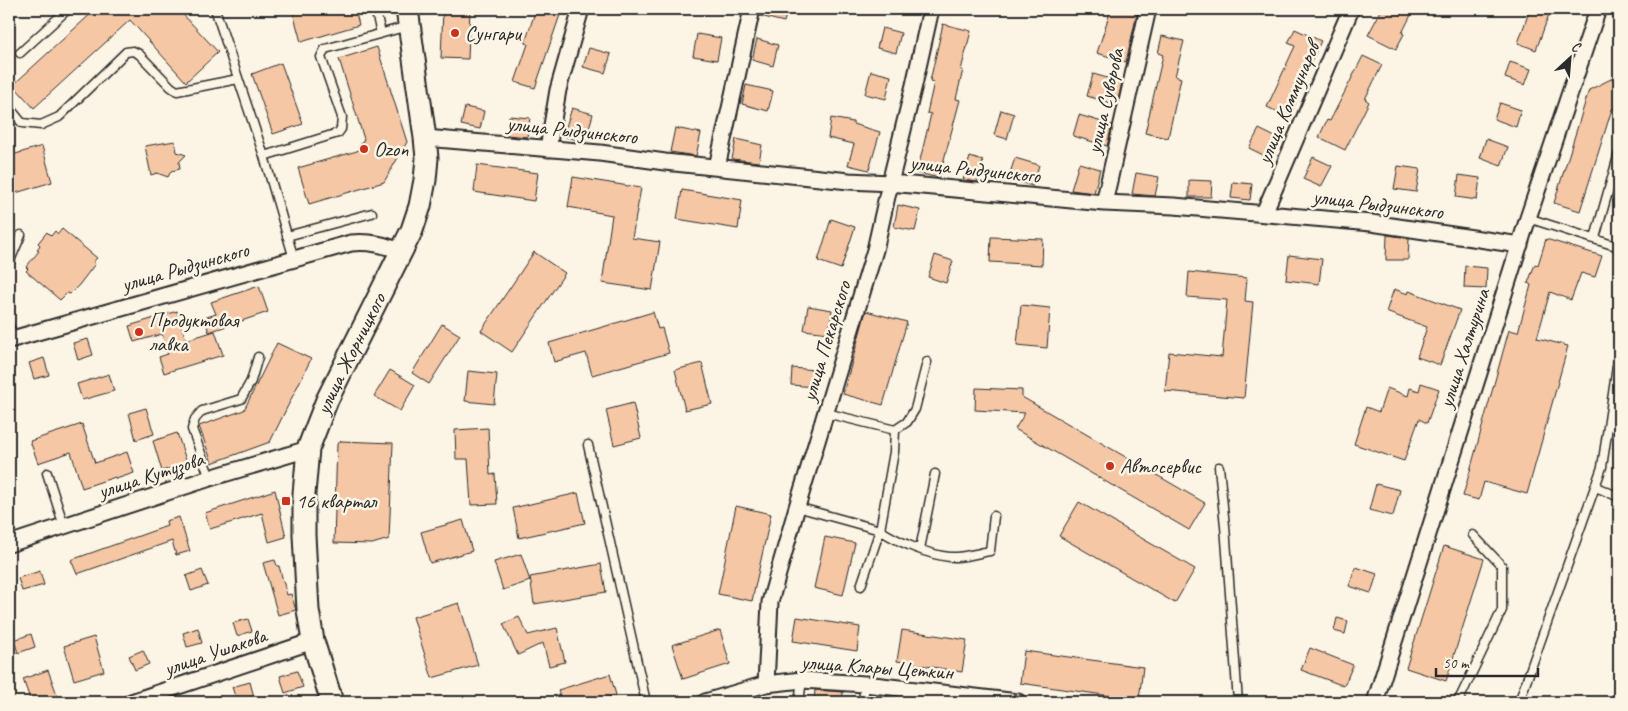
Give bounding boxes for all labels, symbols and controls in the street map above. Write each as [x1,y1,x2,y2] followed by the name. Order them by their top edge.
[465,20,523,46] place label: Сунгари
[449,27,461,39] marker: Сунгари
[1546,32,1596,82] north arrow
[1250,34,1327,170] street label: улица Коммунаров
[1569,38,1584,57] text: С
[1080,44,1130,158] street label: улица Суворова
[504,110,640,150] street label: улица Рыдзинского
[374,136,409,162] place label: Ozon
[358,143,370,155] marker: Ozon
[907,149,1043,189] street label: улица Рыдзинского
[1309,183,1446,225] street label: улица Рыдзинского
[117,236,253,298] street label: улица Рыдзинского
[795,276,857,406] street label: улица Пекарского
[1432,284,1496,413] street label: улица Халтурина
[309,287,392,420] street label: улица Жорницкого
[149,307,240,357] place label: Продуктовая лавка
[133,326,145,338] marker: Продуктовая лавка
[93,445,209,506] street label: улица Кутузова
[1120,453,1202,479] place label: Автосервис
[1104,460,1116,472] marker: Автосервис
[296,488,378,514] place label: 16 квартал
[280,495,292,507] marker: 16 квартал
[158,622,272,682] street label: улица Ушакова
[1436,646,1538,678] scale bar
[798,649,955,685] street label: улица Клары Цеткин
[1443,654,1470,673] text: 50 m

